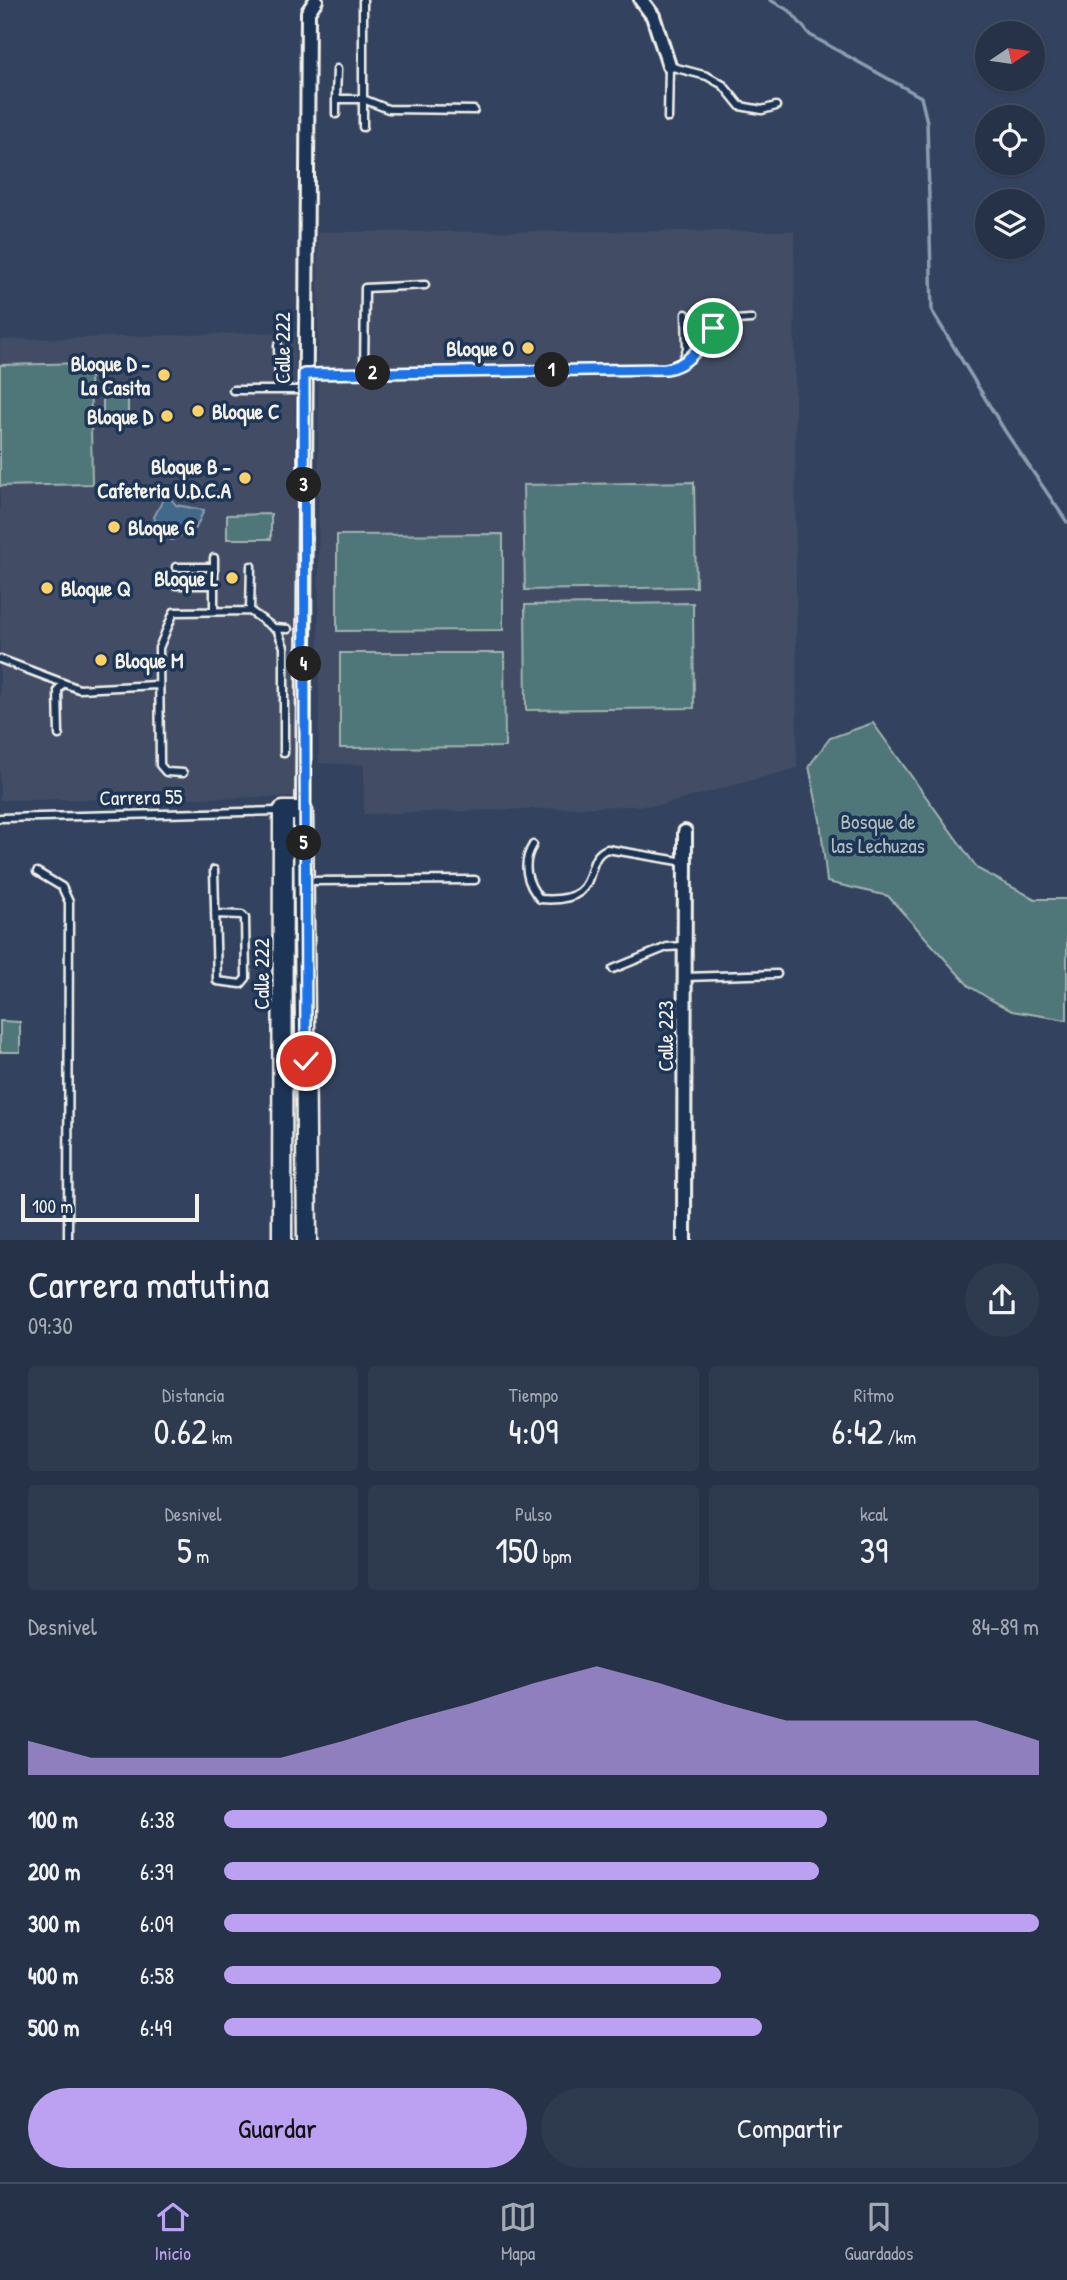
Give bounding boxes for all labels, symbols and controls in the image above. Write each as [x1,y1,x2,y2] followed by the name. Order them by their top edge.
[975,21,1045,91] north arrow
[975,21,1045,259] map controls
[975,105,1045,175] button: locate
[975,189,1045,259] button: layers
[683,298,743,358] pin
[694,309,732,347] icon: arrive
[268,312,297,384] street label: Calle 222
[446,334,514,364] place label: Bloque O
[520,340,536,356] marker: Bloque O
[71,349,151,402] place label: Bloque D - La Casita
[534,352,570,388] pin: 1
[356,356,390,390] pin: 2
[548,356,555,382] text: 1
[368,359,377,385] text: 2
[156,367,172,383] marker: Bloque D - La Casita
[212,397,280,427] place label: Bloque C
[87,402,154,432] place label: Bloque D
[190,403,206,419] marker: Bloque C
[159,408,175,424] marker: Bloque D
[97,452,232,505] place label: Bloque B - Cafeteria U.D.C.A
[286,468,322,503] pin: 3
[237,470,253,486] marker: Bloque B - Cafeteria U.D.C.A
[299,471,308,497] text: 3
[128,513,195,543] place label: Bloque G
[106,519,122,535] marker: Bloque G
[154,564,218,594] place label: Bloque L
[224,570,240,586] marker: Bloque L
[61,574,131,604] place label: Bloque Q
[39,580,55,596] marker: Bloque Q
[115,646,184,676] place label: Bloque M
[286,646,322,682] pin: 4
[300,650,307,676] text: 4
[93,652,109,668] marker: Bloque M
[99,782,183,812] street label: Carrera 55
[831,807,925,860] park label: Bosque de las Lechuzas
[286,826,322,860] pin: 5
[299,829,308,855] text: 5
[247,938,276,1010] street label: Calle 222
[651,1000,680,1072] street label: Calle 223
[276,1031,336,1091] pin
[287,1042,325,1080] icon: check
[21,1192,200,1223] scale bar
[32,1193,73,1219] text: 100 m
[28,1258,269,1310] text: Carrera matutina
[965,1263,1039,1337] button: share
[28,1310,73,1341] text: 09:30
[162,1382,224,1408] text: Distancia
[509,1382,558,1408] text: Tiempo
[854,1382,894,1408] text: Ritmo
[154,1408,207,1455] text: 0.62
[509,1408,558,1455] text: 4:09
[831,1408,883,1455] text: 6:42
[207,1424,233,1450] text: km
[883,1424,916,1450] text: /km
[165,1501,222,1527] text: Desnivel
[515,1501,552,1527] text: Pulso
[860,1501,888,1527] text: kcal
[177,1527,192,1574] text: 5
[495,1527,538,1574] text: 150
[860,1527,888,1574] text: 39
[192,1543,209,1569] text: m
[538,1543,572,1569] text: bpm
[28,1611,97,1642] text: Desnivel
[971,1611,1039,1642] text: 84–89 m
[28,1804,78,1835] text: 100 m
[140,1804,175,1835] text: 6:38
[28,1856,80,1887] text: 200 m
[140,1856,173,1887] text: 6:39
[28,1908,80,1939] text: 300 m
[140,1908,173,1939] text: 6:09
[28,1960,78,1991] text: 400 m
[140,1960,174,1991] text: 6:58
[28,2012,79,2043] text: 500 m
[140,2012,172,2043] text: 6:49
[28,2088,527,2168] button: Guardar
[541,2088,1039,2168] button: Compartir
[154,2198,192,2266] tab: Inicio
[499,2198,537,2266] tab: Mapa
[845,2198,913,2266] tab: Guardados

